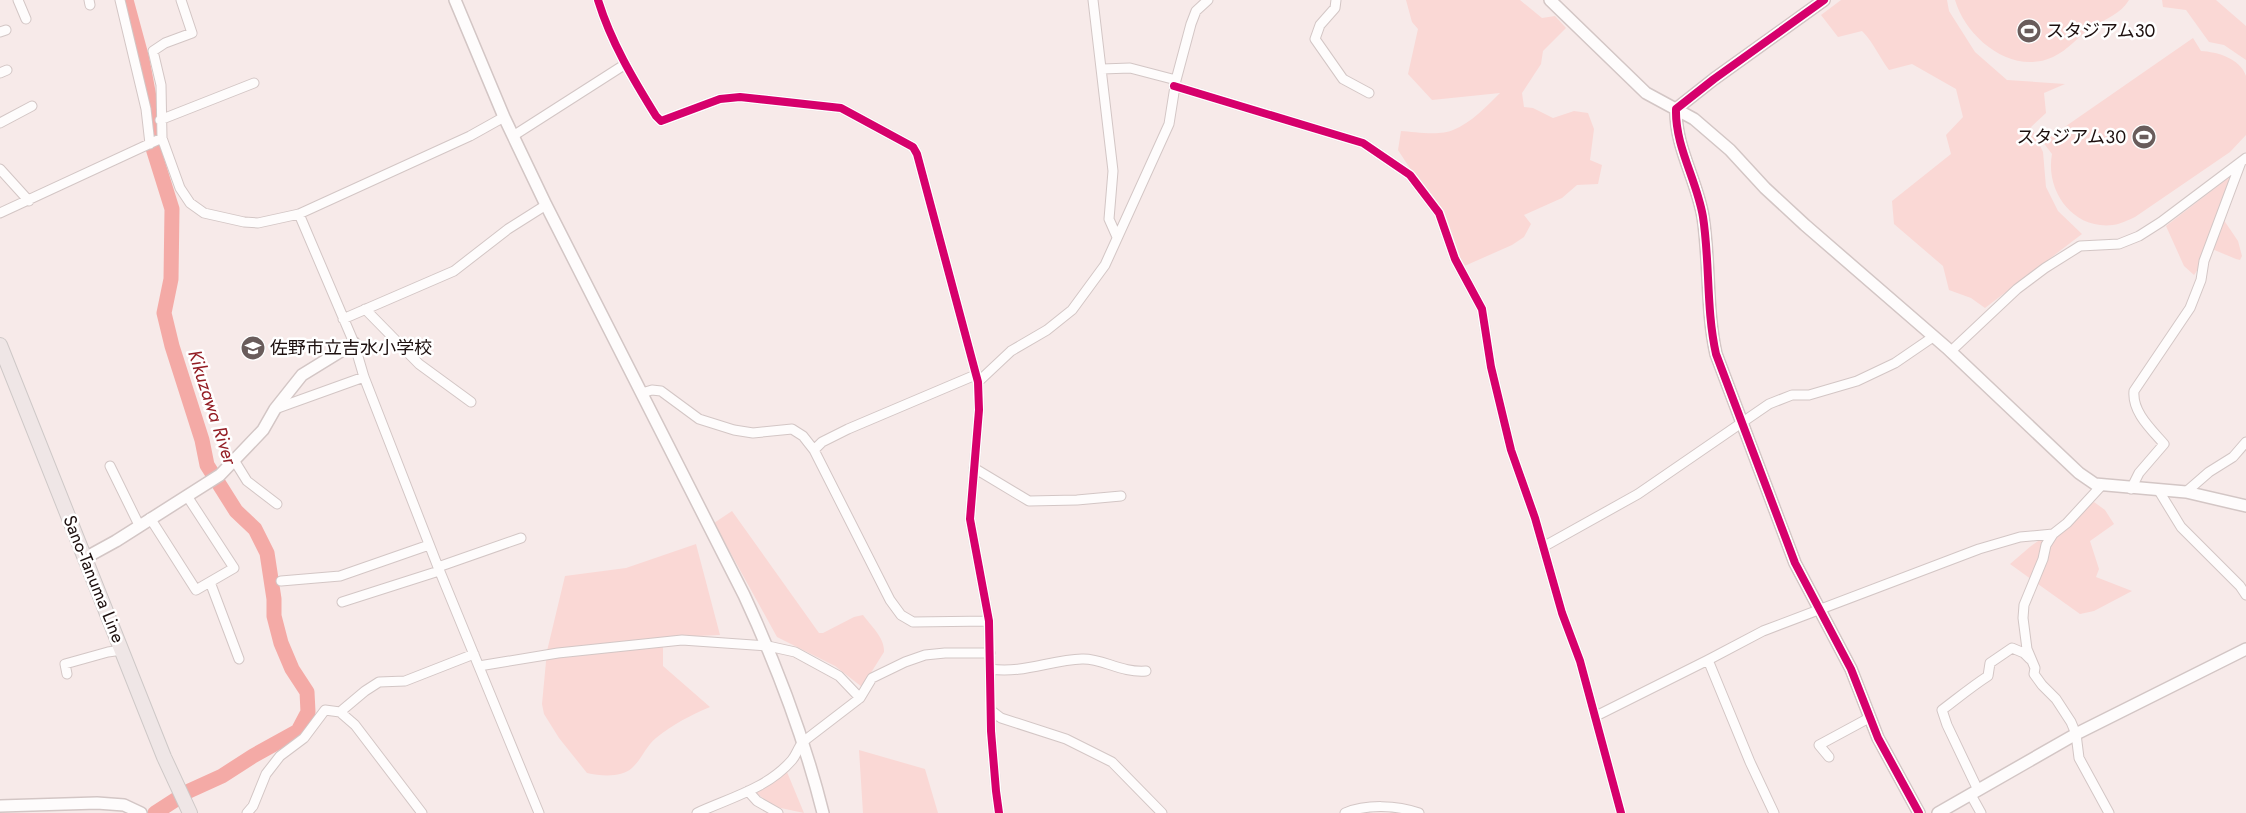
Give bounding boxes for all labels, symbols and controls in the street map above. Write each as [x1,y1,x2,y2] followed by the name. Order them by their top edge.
[2016,18,2042,44] sports icon: スタジアム30
[2046,18,2156,44] place label: スタジアム30
[2016,124,2126,150] place label: スタジアム３０
[2131,124,2157,150] sports icon: スタジアム３０
[240,335,266,361] school or university icon: 佐野市立吉水小学校
[270,335,432,361] place label: 佐野市立吉水小学校
[181,346,244,470] water label: Kikuzawa River
[57,511,131,647] street label: Sano-Tanuma Line

